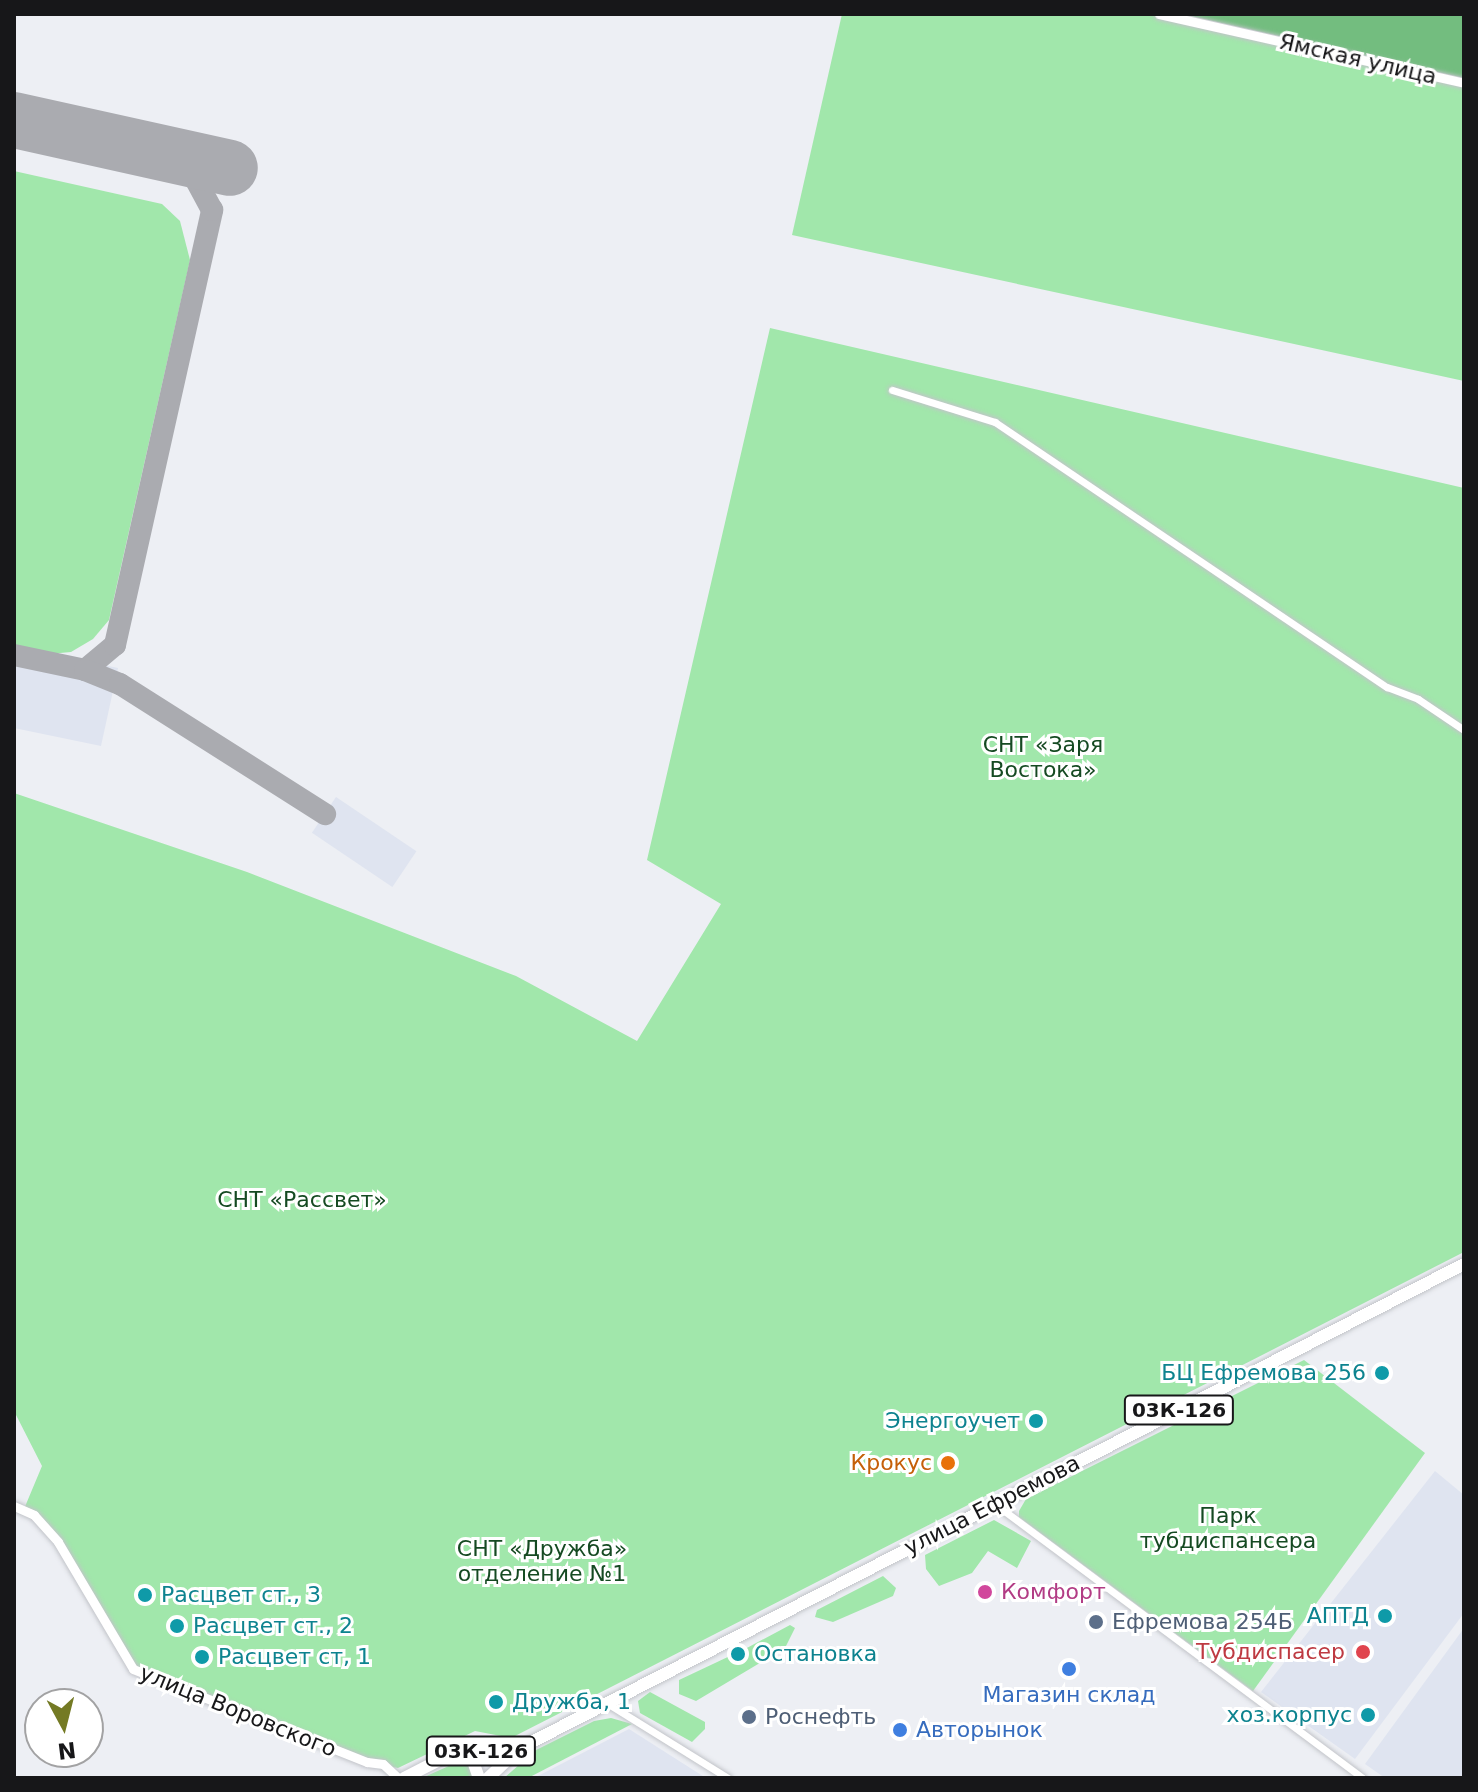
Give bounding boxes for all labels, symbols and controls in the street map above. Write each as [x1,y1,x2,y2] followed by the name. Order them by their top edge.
[1277,28,1439,90] street label: Ямская улица
[983,731,1103,782] park label: СНТ «Заря Востока»
[217,1187,387,1213] park label: СНТ «Рассвет»
[1161,1360,1366,1386] place label: БЦ Ефремова 256
[1373,1364,1391,1382] marker: БЦ Ефремова 256
[1123,1394,1235,1426] road number: 03К-126
[885,1408,1020,1434] place label: Энергоучет
[1027,1412,1045,1430] marker: Энергоучет
[900,1449,1084,1561] street label: улица Ефремова
[851,1450,932,1476] place label: Крокус
[939,1454,957,1472] marker: Крокус
[1140,1502,1316,1554] park label: Парк тубдиспансера
[457,1535,627,1586] park label: СНТ «Дружба» отделение №1
[1001,1579,1106,1605] place label: Комфорт
[161,1582,321,1608] place label: Расцвет ст., 3
[976,1583,994,1601] marker: Комфорт
[136,1586,154,1604] marker: Расцвет ст., 3
[1307,1603,1369,1629] place label: АПТД
[1376,1607,1394,1625] marker: АПТД
[1112,1609,1293,1635] place label: Ефремова 254Б
[193,1613,353,1639] place label: Расцвет ст., 2
[1087,1613,1105,1631] marker: Ефремова 254Б
[168,1617,186,1635] marker: Расцвет ст., 2
[1196,1639,1345,1665] place label: Тубдиспасер
[754,1641,877,1667] place label: Остановка
[1352,1641,1374,1663] marker: Тубдиспасер
[218,1644,371,1670] place label: Расцвет ст, 1
[729,1645,747,1663] marker: Остановка
[193,1648,211,1666] marker: Расцвет ст, 1
[136,1659,340,1763] street label: улица Воровского
[1060,1660,1078,1678] marker: Магазин склад
[982,1682,1156,1708] place label: Магазин склад
[24,1688,104,1768] north arrow
[512,1689,631,1715] place label: Дружба, 1
[487,1693,505,1711] marker: Дружба, 1
[1227,1702,1352,1728] place label: хоз.корпус
[765,1704,876,1730] place label: Роснефть
[1359,1706,1377,1724] marker: хоз.корпус
[740,1708,758,1726] marker: Роснефть
[916,1717,1043,1743] place label: Авторынок
[891,1721,909,1739] marker: Авторынок
[425,1735,537,1767] road number: 03К-126
[56,1737,77,1764] text: N

